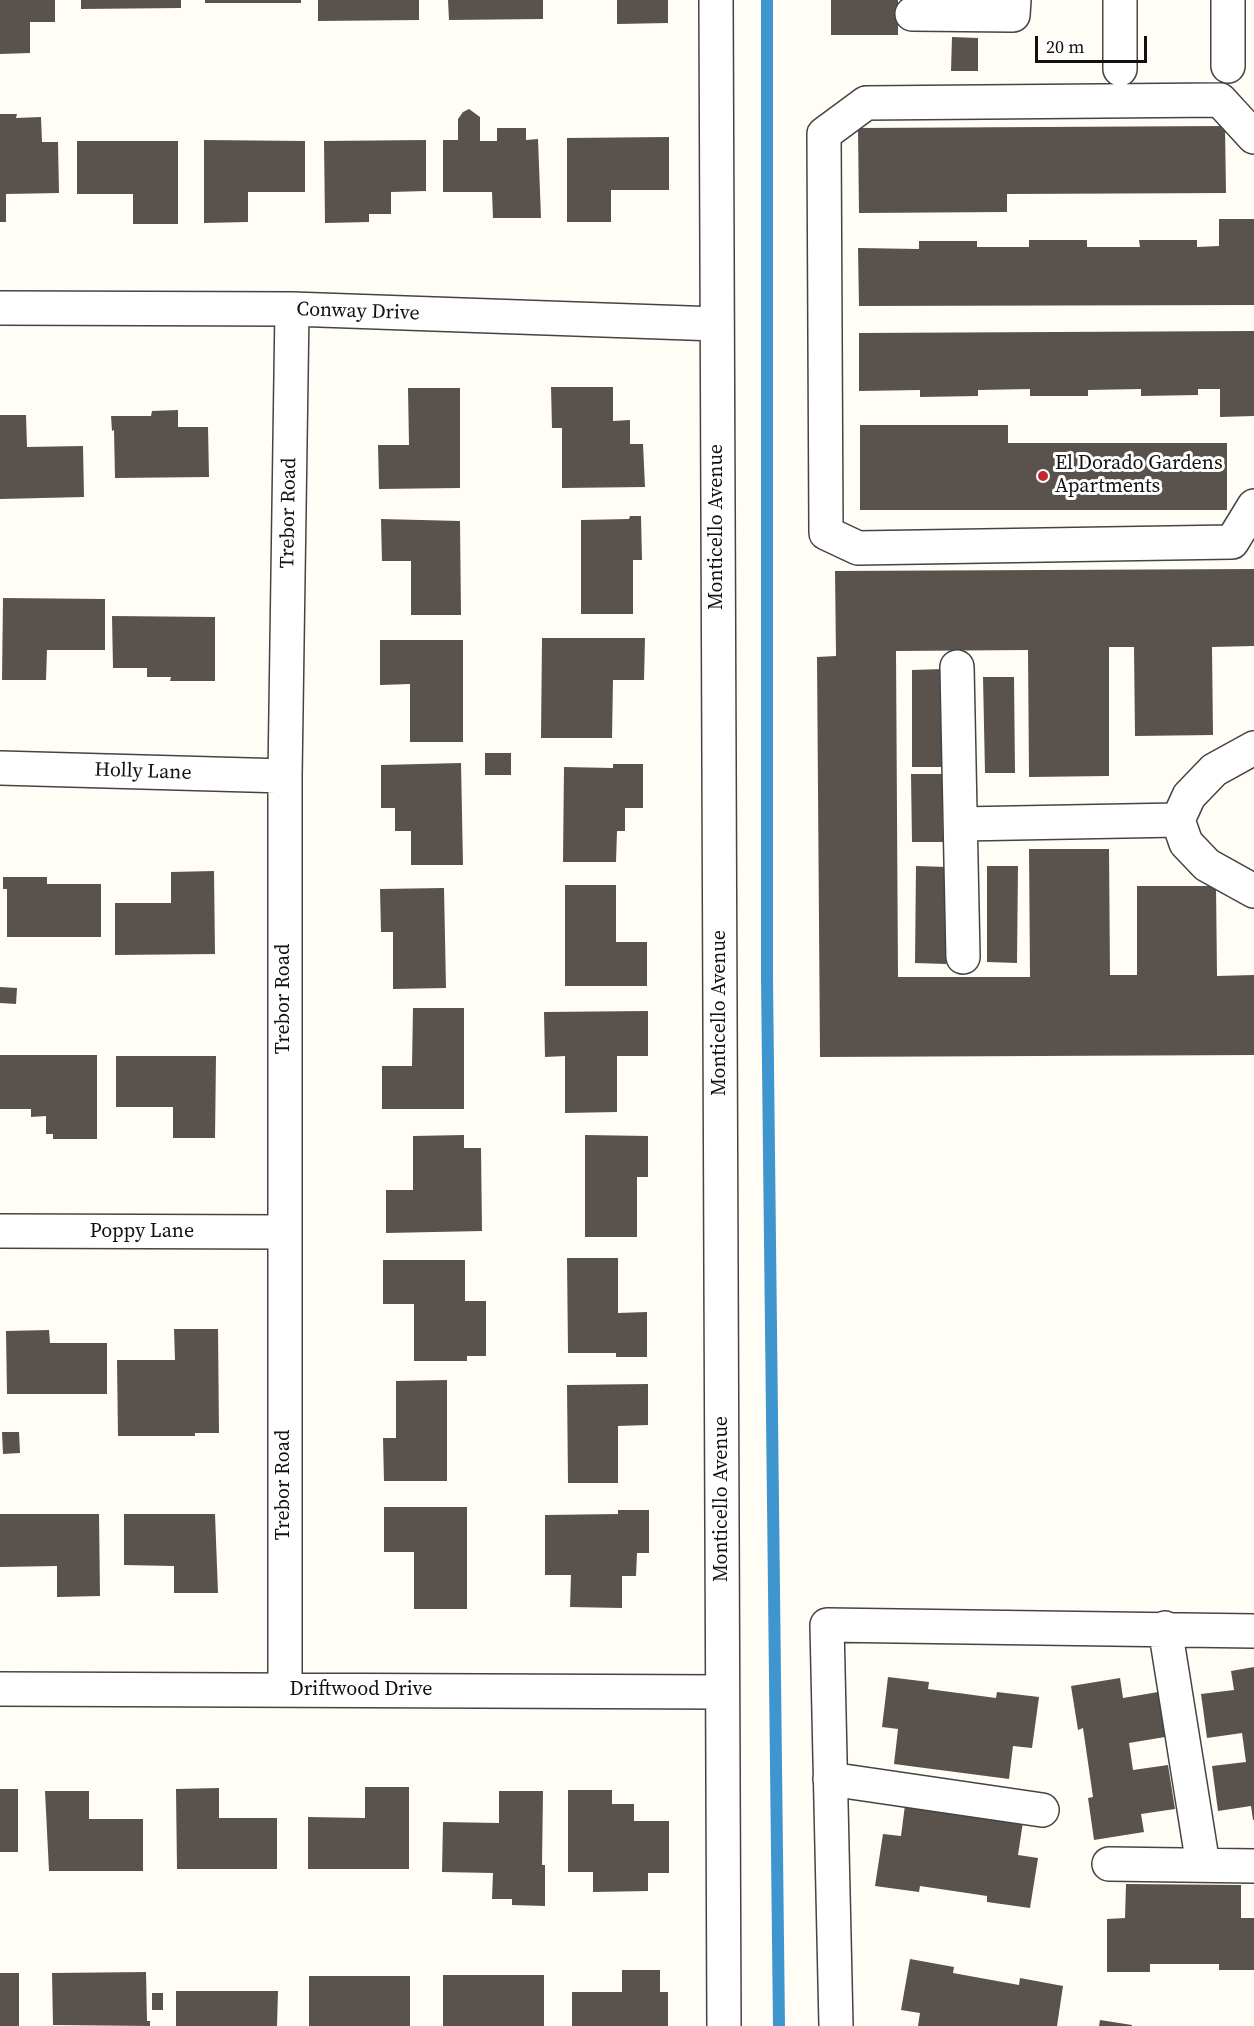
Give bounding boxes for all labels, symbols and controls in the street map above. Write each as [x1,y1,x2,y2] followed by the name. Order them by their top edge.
[1038,24,1150,62] scale bar
[1046,34,1084,59] text: 20 m
[296,298,420,326] street label: Conway Drive
[705,444,729,610] street label: Monticello Avenue
[1055,452,1223,499] place label: El Dorado Gardens Apartments
[276,457,302,569] street label: Trebor Road
[1036,469,1050,483] marker: El Dorado Gardens Apartments
[94,758,192,786] street label: Holly Lane
[708,930,732,1096] street label: Monticello Avenue
[272,944,296,1054] street label: Trebor Road
[90,1220,194,1244] street label: Poppy Lane
[710,1416,734,1582] street label: Monticello Avenue
[272,1430,296,1540] street label: Trebor Road
[290,1678,432,1702] street label: Driftwood Drive

